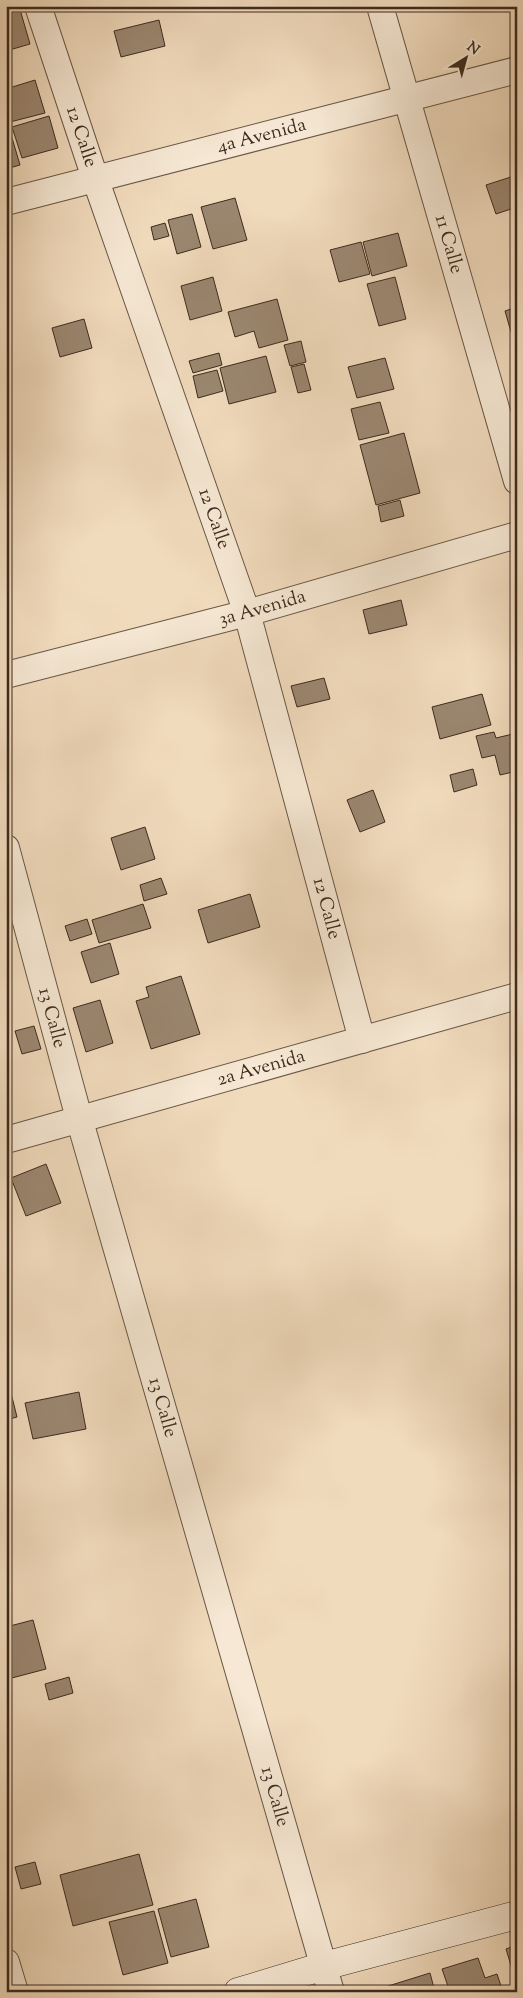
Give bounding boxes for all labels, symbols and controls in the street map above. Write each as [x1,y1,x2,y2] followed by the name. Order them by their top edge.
[440,32,490,82] north arrow
[462,38,483,61] text: N
[59,103,104,171] street label: 12 Calle
[214,111,309,160] street label: 4a Avenida
[427,212,470,277] street label: 11 Calle
[191,485,237,553] street label: 12 Calle
[216,583,309,633] street label: 3a Avenida
[305,875,348,942] street label: 12 Calle
[31,985,73,1051] street label: 13 Calle
[214,1043,308,1093] street label: 2a Avenida
[141,1374,184,1441] street label: 13 Calle
[253,1763,296,1830] street label: 13 Calle

